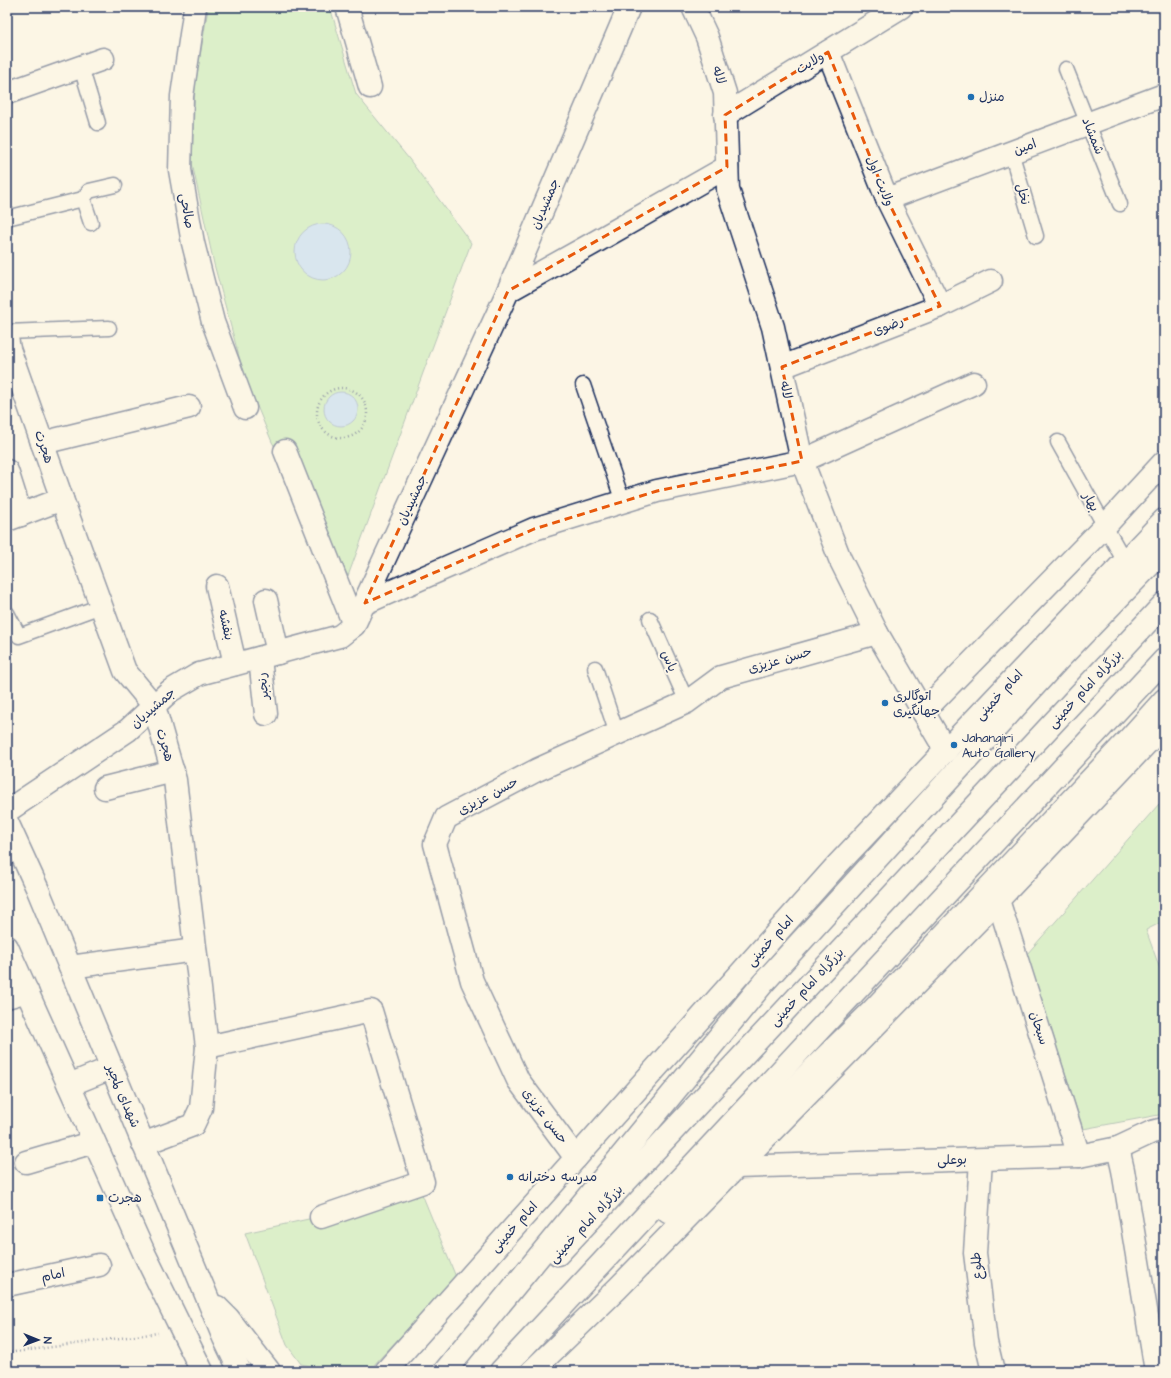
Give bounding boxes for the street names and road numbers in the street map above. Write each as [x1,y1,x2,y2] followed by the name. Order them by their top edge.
[793,48,827,78] street label: ولایت
[708,64,730,86] street label: لاله
[1077,115,1109,157] street label: شمشاد
[1011,135,1039,159] street label: امین
[861,153,899,209] street label: ولایت اول
[526,176,564,232] street label: جمشیدیان
[1011,181,1035,207] street label: نخل
[175,192,199,230] street label: صالحی
[870,312,906,340] street label: رضوی
[775,379,797,401] street label: لاله
[30,428,58,466] street label: هجرت
[392,472,432,528] street label: جمشیدیان
[1078,488,1104,515] street label: بهار
[214,608,238,642] street label: بنفشه
[746,642,814,678] street label: حسن عزیزی
[1044,646,1127,733] street label: بزرگراه امام خمینی
[656,647,682,675] street label: یاس
[971,666,1028,725] street label: امام خمینی
[253,671,273,702] street label: رنجبر
[127,683,179,732] street label: جمشیدیان
[152,726,178,764] street label: هجرت
[455,773,521,819] street label: حسن عزیزی
[742,912,798,971] street label: امام خمینی
[766,944,849,1031] street label: بزرگراه امام خمینی
[1025,1009,1053,1047] street label: سبحان
[101,1061,144,1131] street label: شهدای لمجیر
[518,1084,572,1148] street label: حسن عزیزی
[937,1150,967,1170] street label: بوعلی
[545,1181,628,1268] street label: بزرگراه امام خمینی
[486,1198,542,1257] street label: امام خمینی
[967,1251,987,1281] street label: طلوع
[39,1264,67,1287] street label: امام

